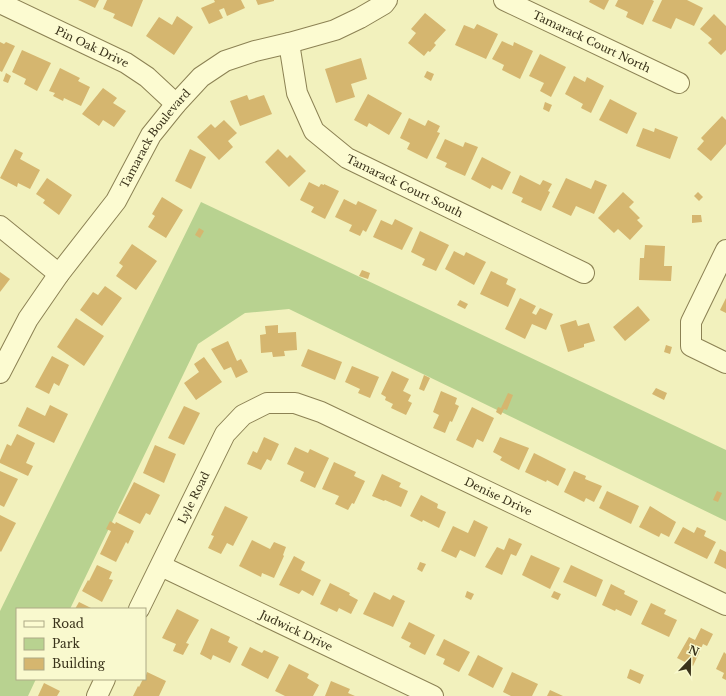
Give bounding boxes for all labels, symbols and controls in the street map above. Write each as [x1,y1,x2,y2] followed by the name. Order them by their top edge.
[531,8,653,76] street label: Tamarack Court North
[53,23,131,70] street label: Pin Oak Drive
[117,86,194,191] street label: Tamarack Boulevard
[344,152,466,220] street label: Tamarack Court South
[175,469,213,526] street label: Lyle Road
[462,474,535,519] street label: Denise Drive
[256,606,335,654] street label: Judwick Drive
[16,608,146,680] legend
[52,616,84,631] text: Road
[52,636,80,651] text: Park
[670,640,710,680] north arrow
[686,642,702,659] text: N
[52,656,106,671] text: Building

